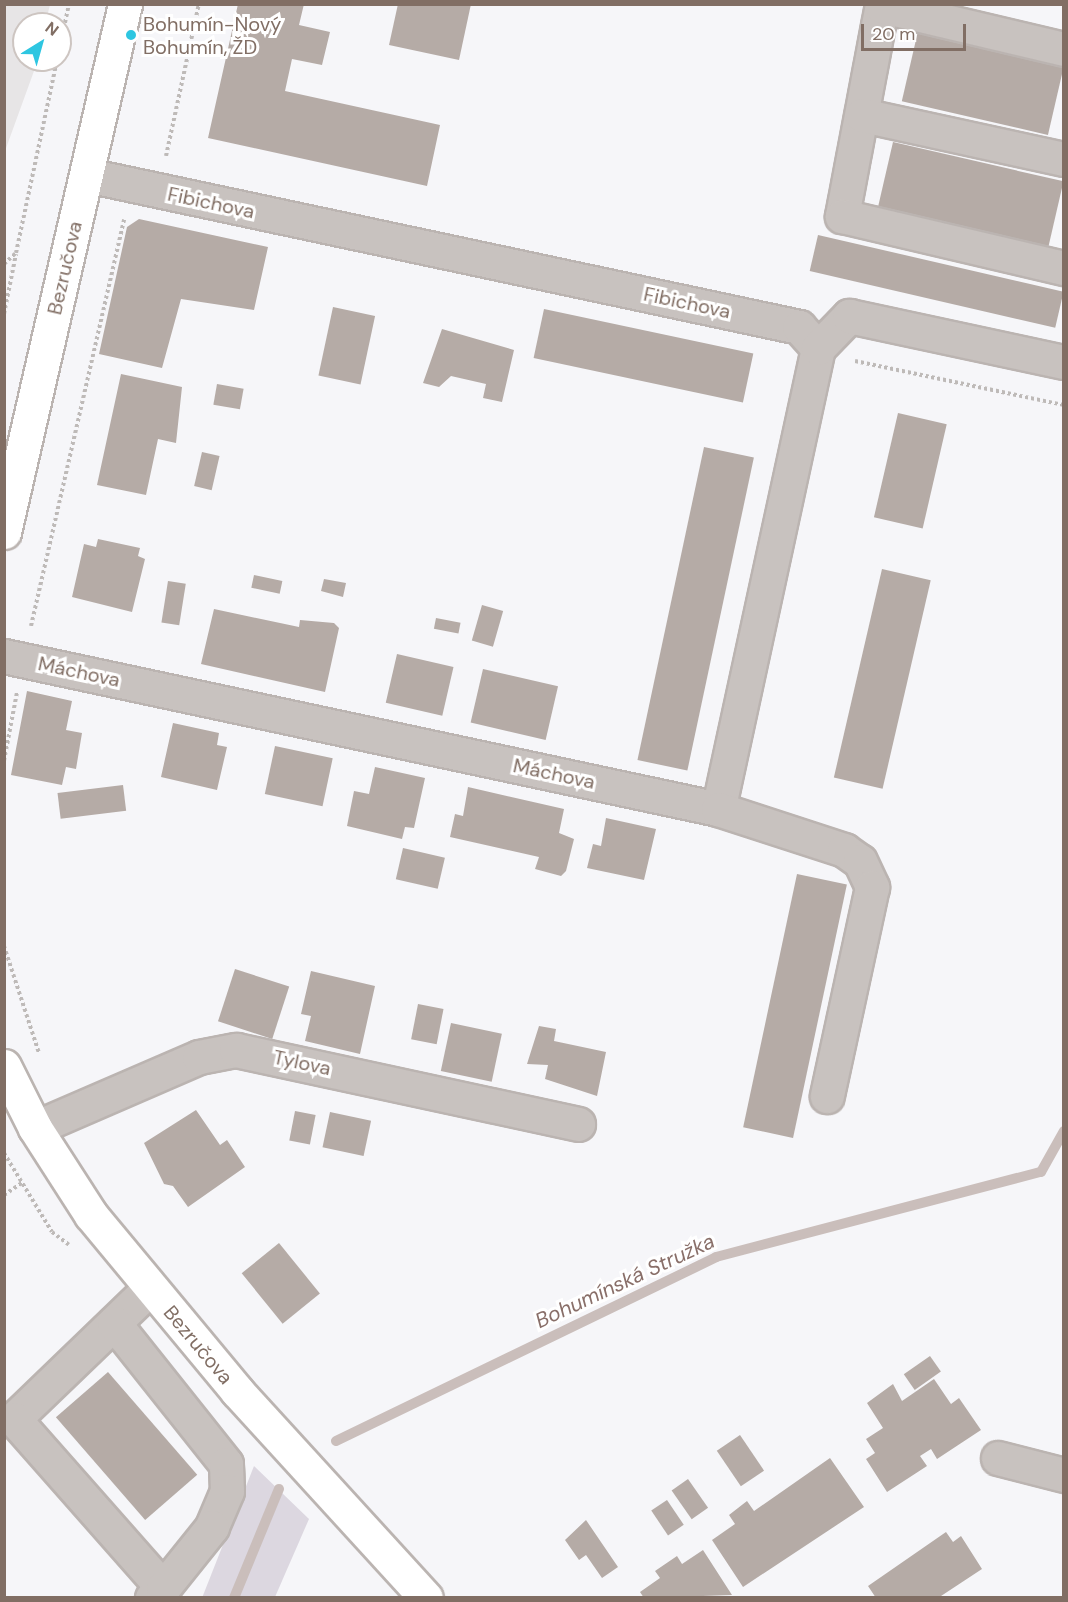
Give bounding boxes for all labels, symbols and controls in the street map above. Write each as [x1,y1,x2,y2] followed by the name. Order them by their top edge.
[12,12,72,72] north arrow
[143,12,281,59] place label: Bohumín-Nový Bohumín, ŽD
[864,12,969,50] scale bar
[41,17,63,41] text: N
[872,22,915,46] text: 20 m
[124,28,138,42] marker: Bohumín-Nový Bohumín, ŽD
[165,182,257,224] street label: Fibichova
[43,219,87,317] street label: Bezručova
[641,282,733,324] street label: Fibichova
[36,652,122,692] street label: Máchova
[511,754,597,794] street label: Máchova
[271,1045,333,1081] street label: Tylova
[531,1228,719,1334] water label: Bohumínská Stružka
[158,1301,238,1389] street label: Bezručova

